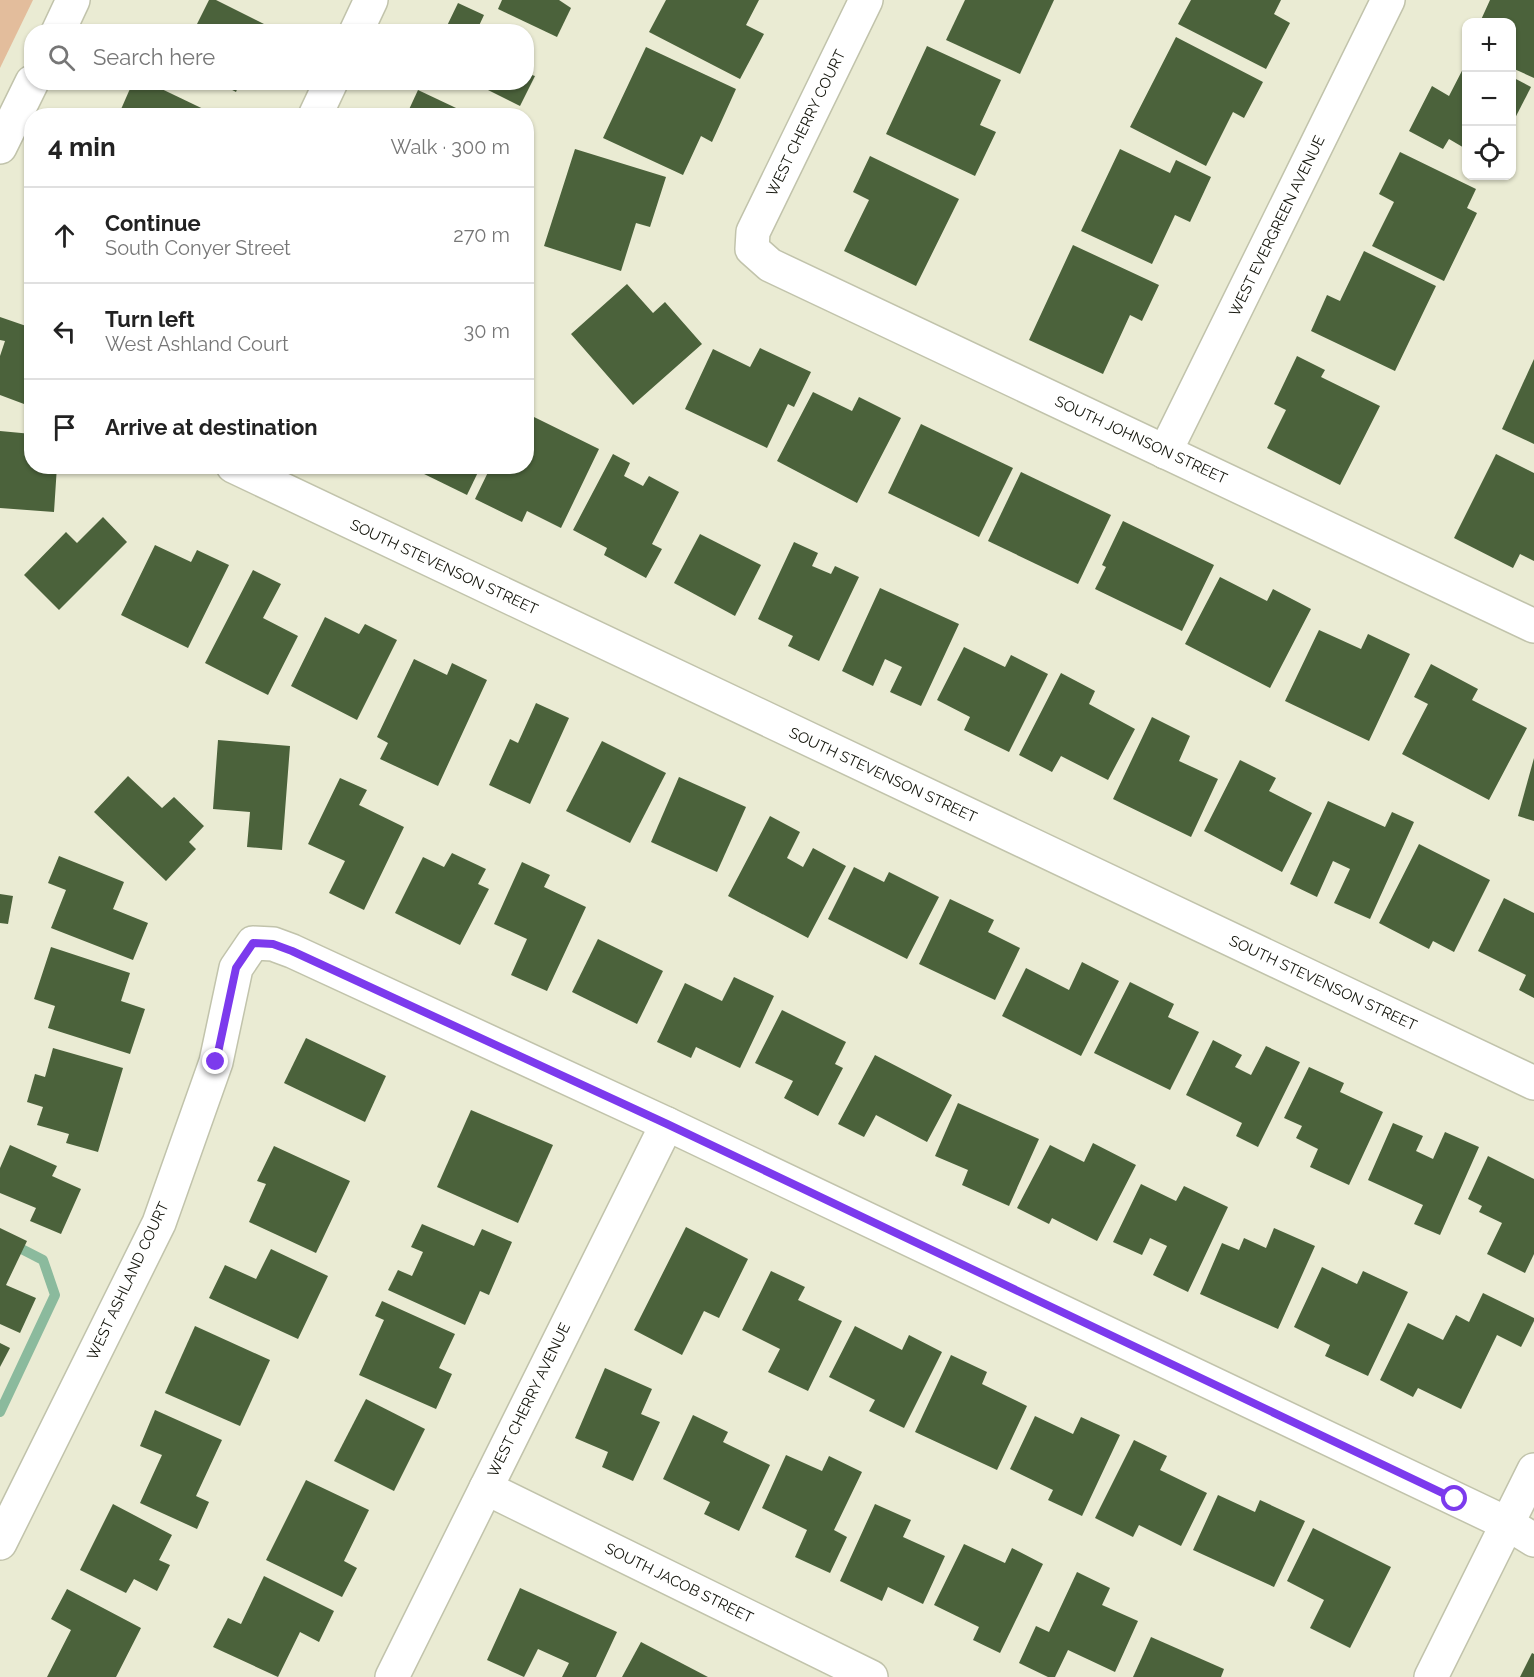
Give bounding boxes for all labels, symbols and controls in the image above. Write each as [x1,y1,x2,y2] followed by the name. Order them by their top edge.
[1462,18,1516,180] map controls
[1462,18,1516,72] button: +
[24,24,534,90] search box
[45,41,78,74] icon: search
[93,44,215,70] text: Search here
[763,47,849,199] street label: WEST CHERRY COURT
[1462,72,1516,126] button: −
[1462,126,1516,180] button: locate
[48,132,116,162] text: 4 min
[1225,133,1329,319] street label: WEST EVERGREEN AVENUE
[391,135,510,159] text: Walk · 300 m
[105,210,201,236] text: Continue
[48,219,81,252] icon: ahead
[453,223,510,247] text: 270 m
[105,236,291,260] text: South Conyer Street
[105,306,195,332] text: Turn left
[48,315,81,348] icon: left
[464,319,510,343] text: 30 m
[105,332,289,356] text: West Ashland Court
[1052,392,1230,488] street label: SOUTH JOHNSON STREET
[48,411,81,444] icon: arrive
[105,414,318,440] text: Arrive at destination
[347,515,541,619] street label: SOUTH STEVENSON STREET
[786,723,980,827] street label: SOUTH STEVENSON STREET
[1226,931,1420,1035] street label: SOUTH STEVENSON STREET
[202,1048,228,1074] route end
[83,1199,173,1363] street label: WEST ASHLAND COURT
[484,1320,574,1480] street label: WEST CHERRY AVENUE
[1441,1485,1467,1511] route start
[602,1539,756,1627] street label: SOUTH JACOB STREET

